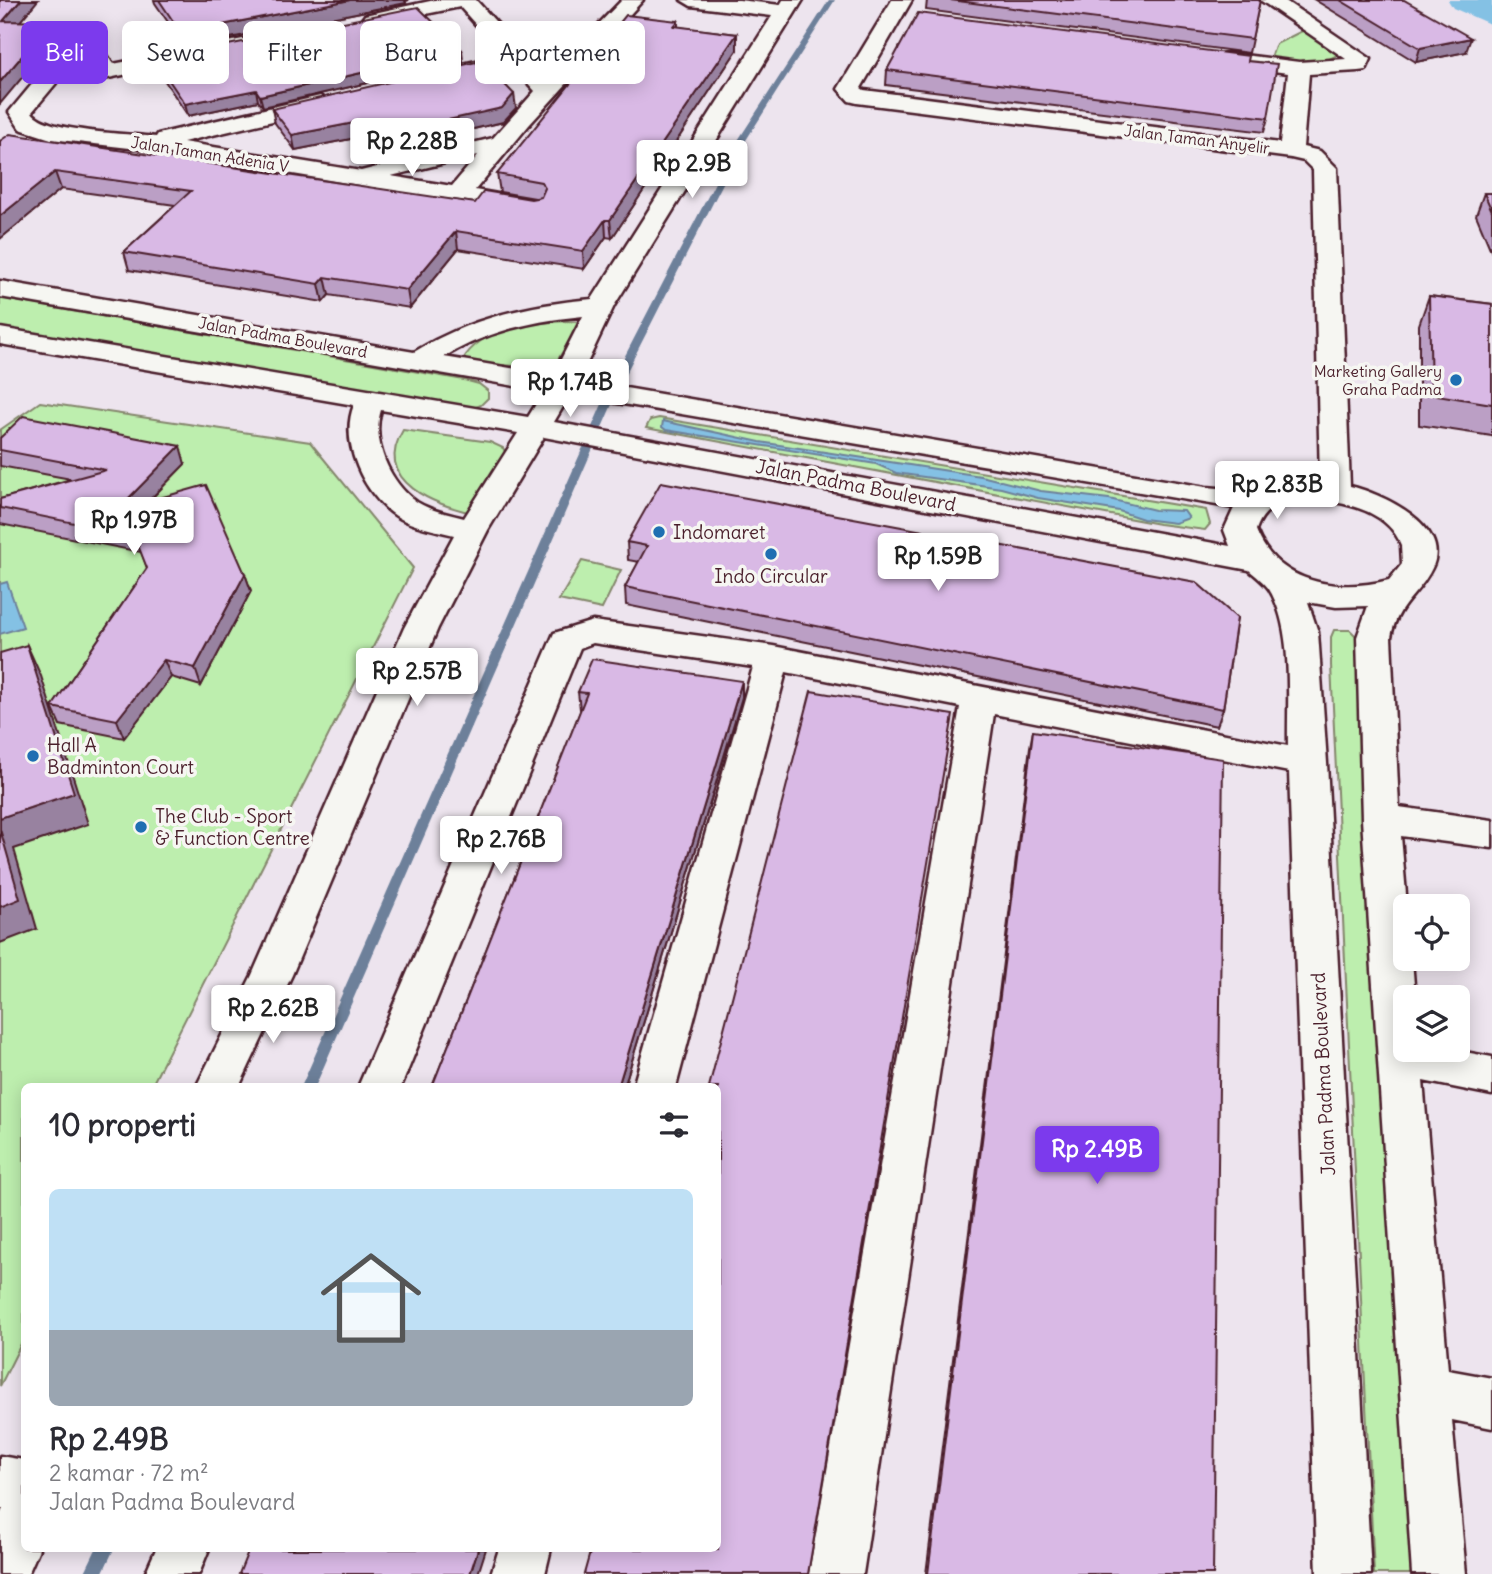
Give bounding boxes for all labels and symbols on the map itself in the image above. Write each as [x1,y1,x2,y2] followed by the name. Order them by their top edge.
[340,118,484,178] pin: Rp 2.28B
[1123,120,1271,158] street label: Jalan Taman Anyelir
[130,132,290,176] street label: Jalan Taman Adenia V
[627,140,757,200] pin: Rp 2.9B
[197,312,369,362] street label: Jalan Padma Boulevard
[498,360,642,419] pin: Rp 1.74B
[1314,361,1442,399] place label: Marketing Gallery Graha Padma
[1448,372,1464,388] marker: Marketing Gallery Graha Padma
[754,454,958,516] street label: Jalan Padma Boulevard
[1205,462,1349,521] pin: Rp 2.83B
[62,498,206,557] pin: Rp 1.97B
[673,520,765,544] place label: Indomaret
[651,524,667,540] marker: Indomaret
[866,534,1010,593] pin: Rp 1.59B
[763,546,779,562] marker: Indo Circular
[714,564,828,588] place label: Indo Circular
[345,648,489,708] pin: Rp 2.57B
[47,733,194,779] place label: Hall A Badminton Court
[25,748,41,764] marker: Hall A Badminton Court
[155,804,310,850] place label: The Club - Sport & Function Centre
[429,816,573,876] pin: Rp 2.76B
[133,819,149,835] marker: The Club - Sport & Function Centre
[1306,972,1340,1176] street label: Jalan Padma Boulevard
[201,986,345,1045] pin: Rp 2.62B
[1025,1126,1169,1186] pin: Rp 2.49B

